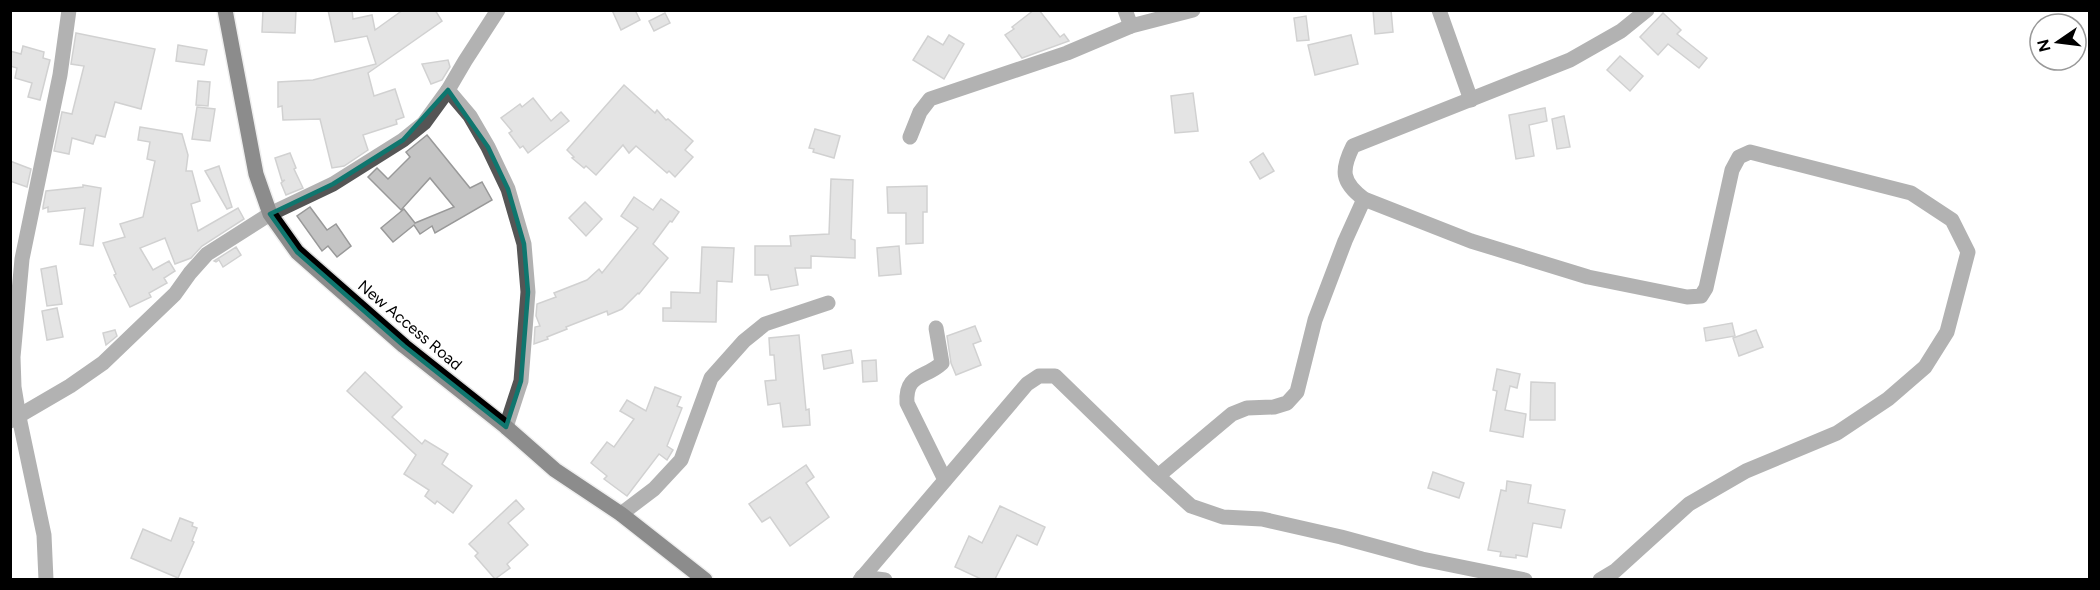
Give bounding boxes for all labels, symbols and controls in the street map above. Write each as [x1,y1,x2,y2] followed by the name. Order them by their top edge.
[2028,12,2088,72] north arrow
[2033,37,2055,54] text: N
[354,276,466,374] street label: New Access Road

